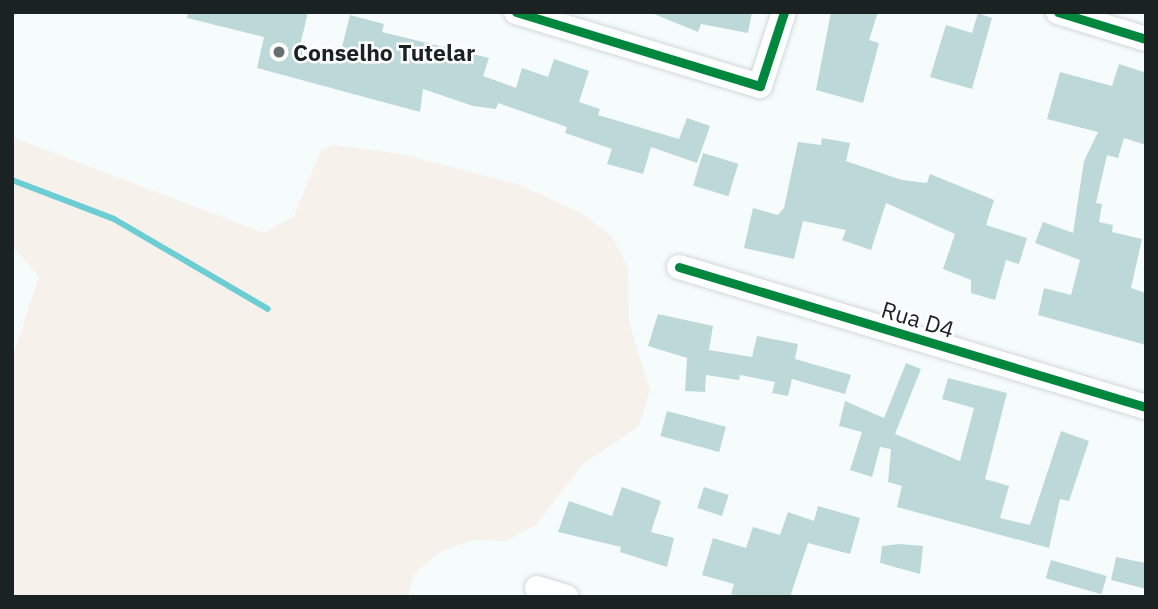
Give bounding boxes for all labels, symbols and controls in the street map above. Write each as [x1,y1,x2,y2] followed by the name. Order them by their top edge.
[293,38,475,66] place label: Conselho Tutelar
[271,44,287,60] marker: Conselho Tutelar
[878,295,958,343] street label: Rua D4

